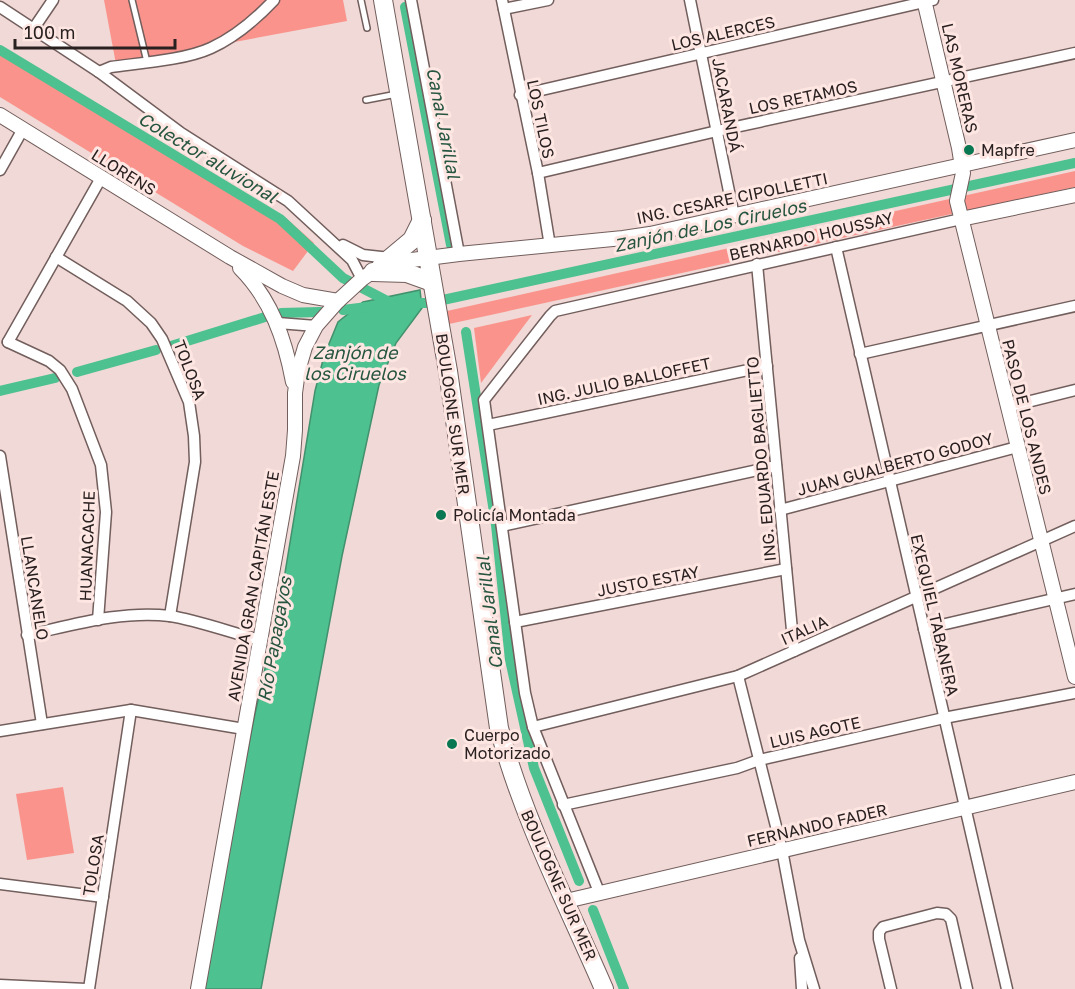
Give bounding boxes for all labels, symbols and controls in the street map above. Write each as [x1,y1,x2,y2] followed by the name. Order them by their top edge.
[669,11,777,55] street label: LOS ALERCES
[15,12,176,50] scale bar
[24,21,75,43] text: 100 m
[938,21,982,135] street label: LAS MORERAS
[708,56,746,154] street label: JACARANDÁ
[422,65,466,182] water label: Canal Jarillal
[747,76,859,118] street label: LOS RETAMOS
[523,78,559,160] street label: LOS TILOS
[135,107,282,208] water label: Colector aluvional
[981,140,1035,160] place label: Mapfre
[962,143,976,157] marker: Mapfre
[88,144,160,200] street label: LLORENS
[635,168,829,228] street label: ING. CESARE CIPOLLETTI
[612,194,809,256] water label: Zanjón de Los Ciruelos
[727,207,896,265] street label: BERNARDO HOUSSAY
[432,332,474,496] street label: BOULOGNE SUR MER
[169,337,211,403] street label: TOLOSA
[998,337,1056,497] street label: PASO DE LOS ANDES
[304,341,407,384] water label: Zanjón de los Ciruelos
[535,353,713,409] street label: ING. JULIO BALLOFFET
[742,356,780,562] street label: ING. EDUARDO BAGLIETTO
[795,428,996,500] street label: JUAN GUALBERTO GODOY
[223,469,283,703] street label: AVENIDA GRAN CAPITÁN ESTE
[75,490,99,602] street label: HUANACACHE
[453,505,576,525] place label: Policía Montada
[434,508,448,522] marker: Policía Montada
[907,532,963,698] street label: EXEQUIEL TABANERA
[17,535,53,641] street label: LLANCANELO
[471,554,507,671] water label: Canal Jarillal
[595,561,702,601] street label: JUSTO ESTAY
[252,573,296,703] water label: Río Papagayos
[777,611,831,649] street label: ITALIA
[768,712,862,752] street label: LUIS AGOTE
[464,725,551,763] place label: Cuerpo Motorizado
[445,737,459,751] marker: Cuerpo Motorizado
[745,799,889,851] street label: FERNANDO FADER
[517,807,601,964] street label: BOULOGNE SUR MER
[78,832,108,897] street label: TOLOSA

